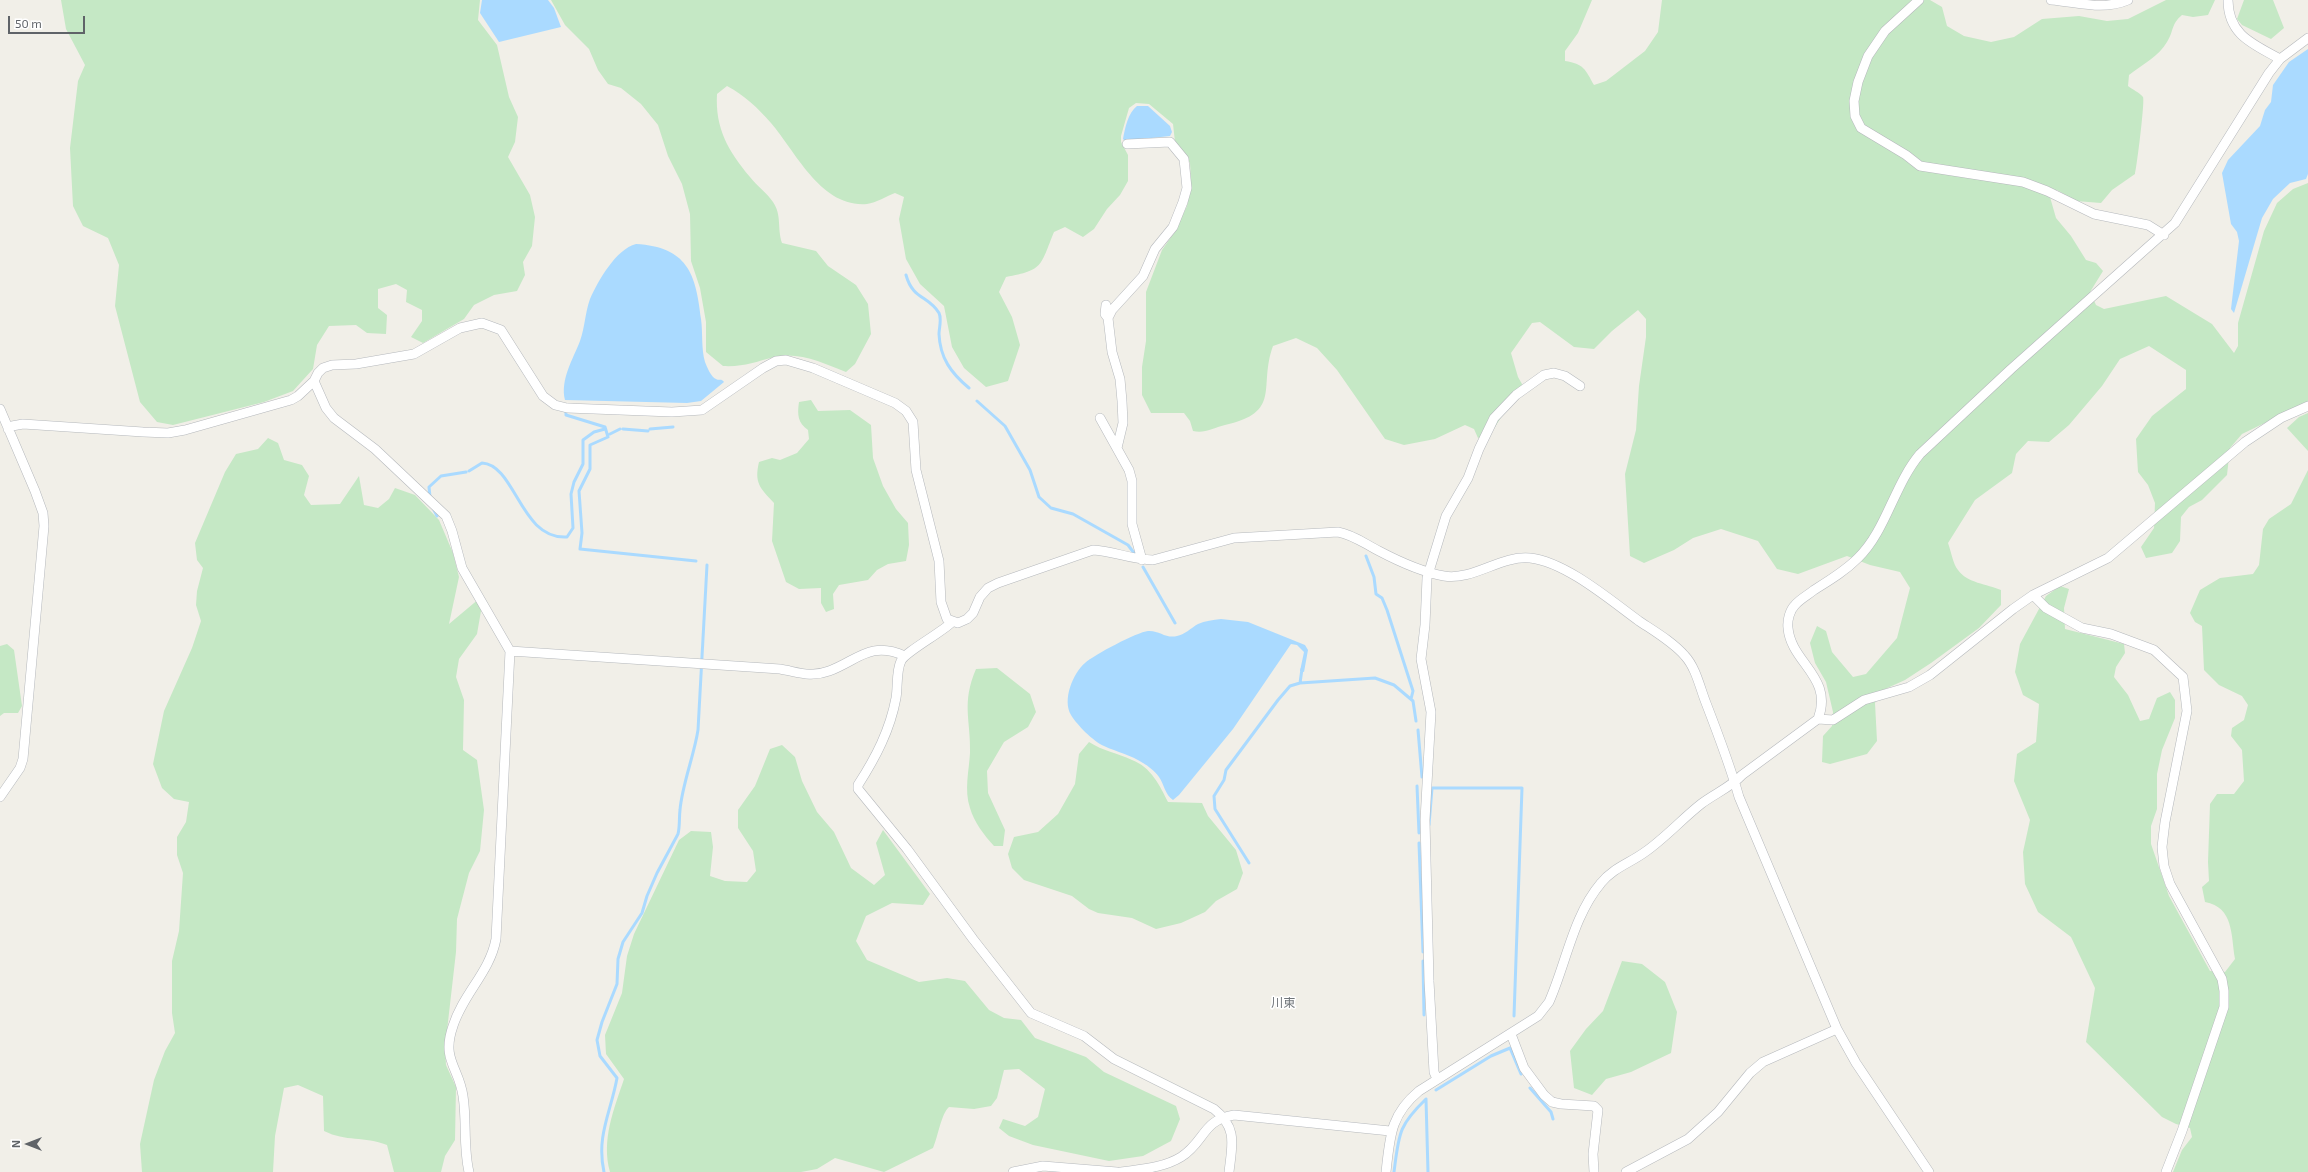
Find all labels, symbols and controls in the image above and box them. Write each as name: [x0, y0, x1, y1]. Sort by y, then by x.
scale bar: [10, 8, 87, 34]
text: 50 m: [15, 16, 42, 30]
district label: 川東: [1271, 996, 1295, 1010]
north arrow: [8, 1124, 48, 1164]
text: N: [9, 1140, 22, 1148]

